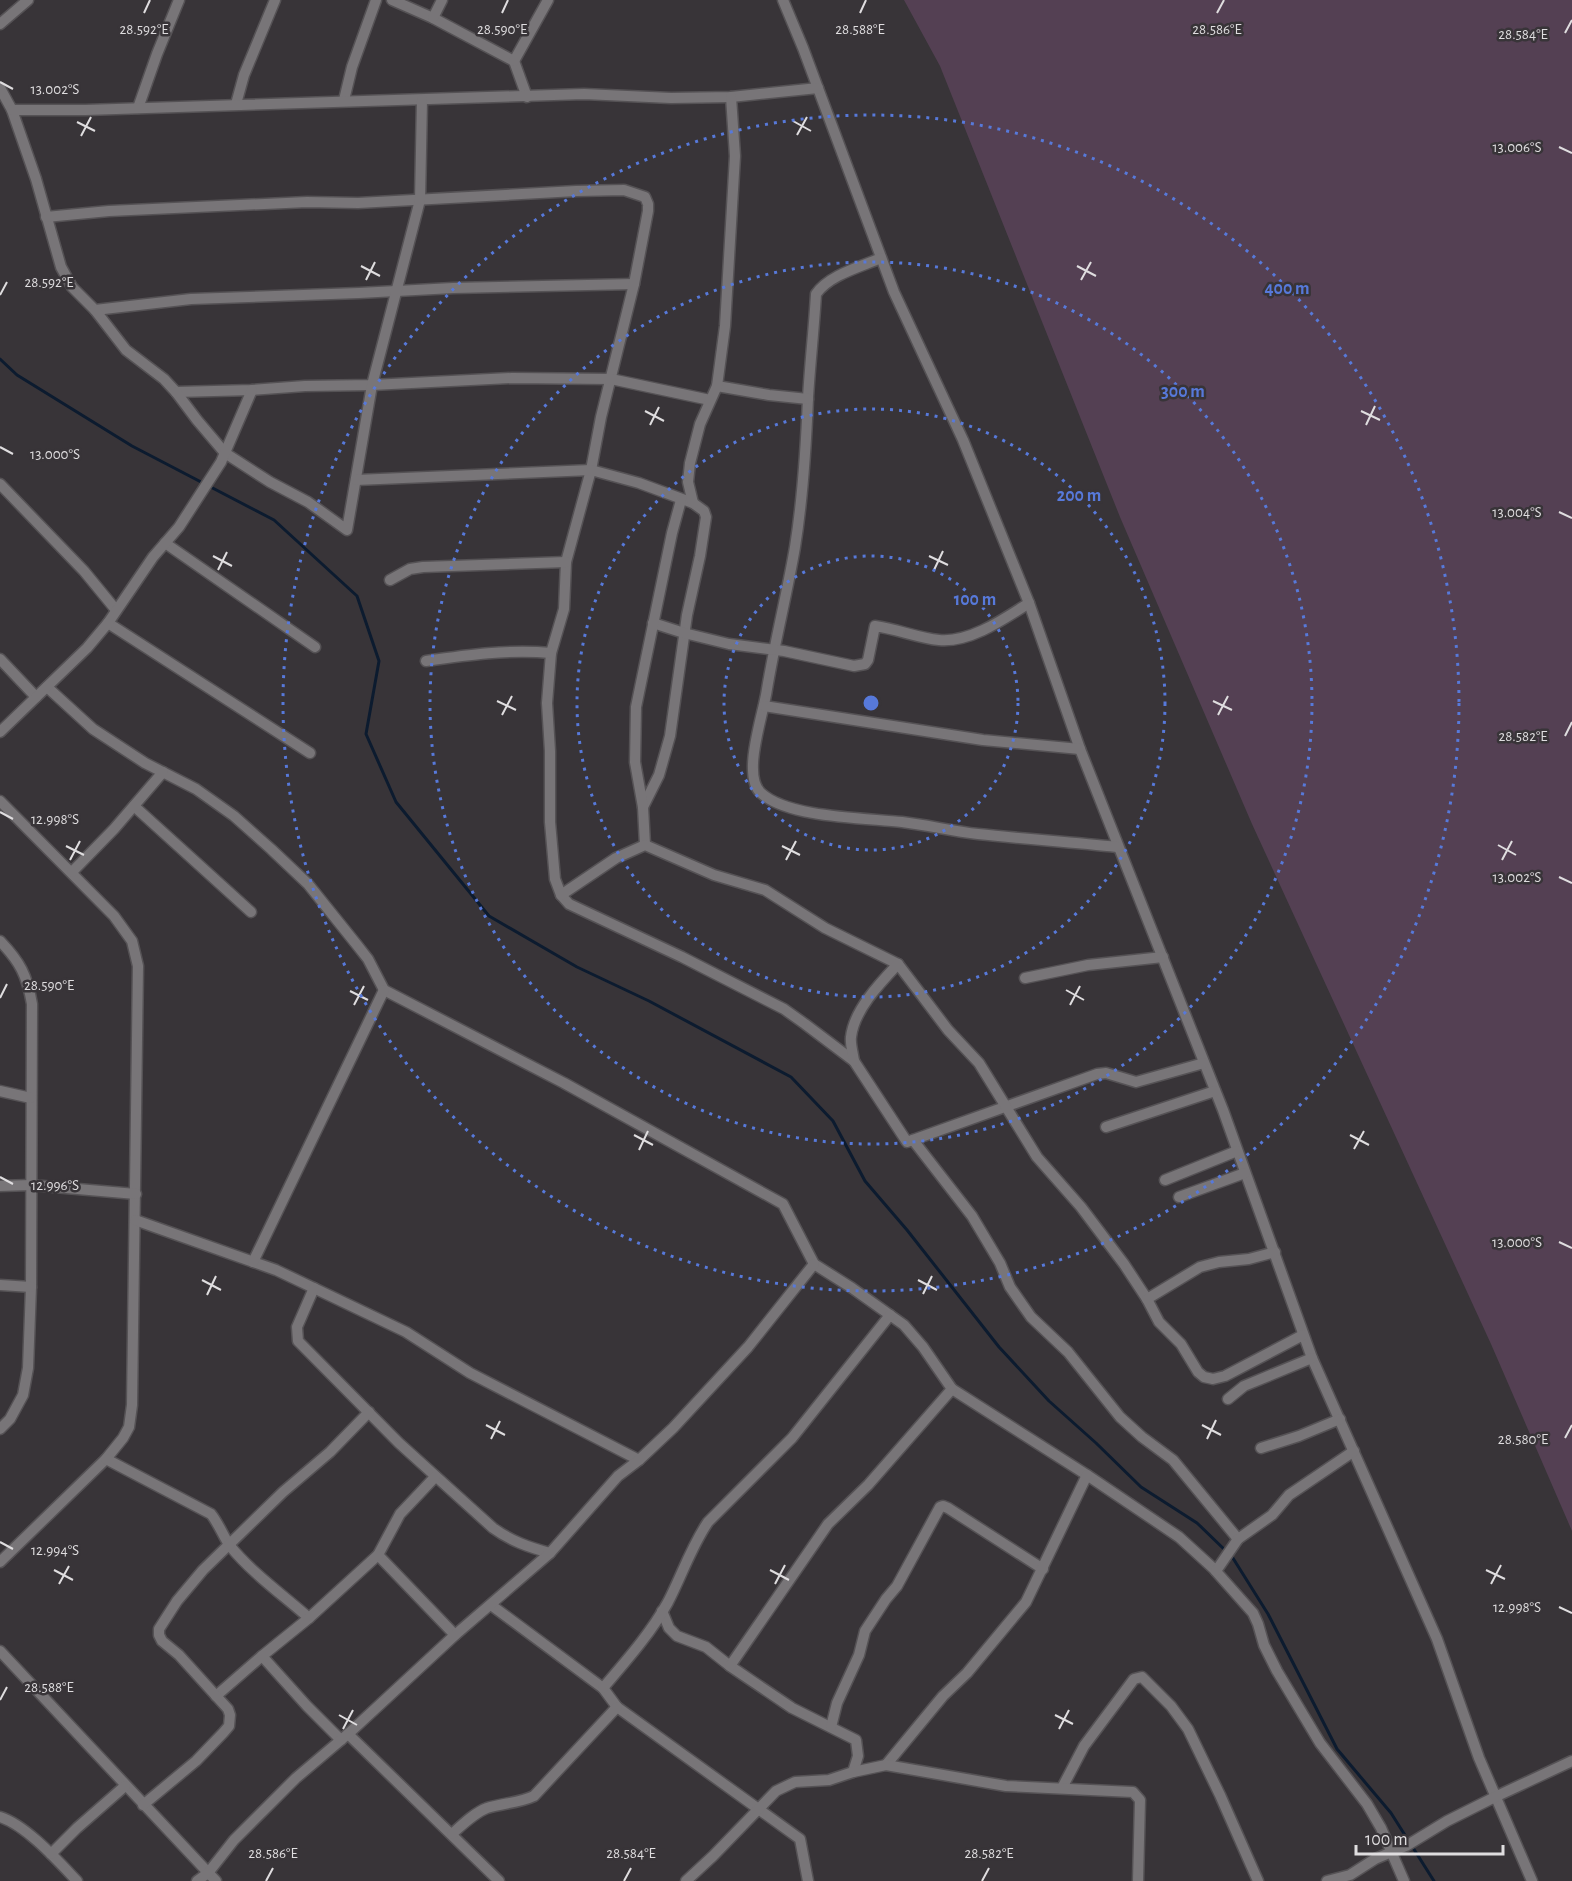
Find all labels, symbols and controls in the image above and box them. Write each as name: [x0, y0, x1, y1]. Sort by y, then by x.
text: 28.592°E: [119, 22, 169, 37]
text: 28.590°E: [477, 22, 527, 37]
text: 28.588°E: [835, 22, 885, 37]
text: 28.586°E: [1192, 22, 1242, 37]
text: 28.584°E: [1498, 27, 1548, 42]
text: 13.002°S: [31, 82, 79, 97]
text: 13.006°S: [1492, 140, 1542, 155]
text: 28.592°E: [24, 275, 74, 290]
text: 400 m: [1264, 280, 1310, 298]
text: 300 m: [1161, 383, 1205, 401]
text: 13.000°S: [30, 447, 80, 462]
text: 200 m: [1057, 487, 1101, 505]
text: 13.004°S: [1492, 505, 1542, 520]
text: 100 m: [954, 591, 996, 609]
centre of rings: [861, 693, 881, 713]
text: 28.582°E: [1498, 729, 1548, 744]
text: 12.998°S: [31, 812, 79, 827]
text: 13.002°S: [1493, 870, 1541, 885]
text: 28.590°E: [24, 978, 74, 993]
text: 12.996°S: [31, 1178, 79, 1193]
text: 13.000°S: [1492, 1235, 1542, 1250]
text: 28.580°E: [1498, 1432, 1548, 1447]
text: 12.994°S: [31, 1543, 79, 1558]
text: 12.998°S: [1493, 1600, 1541, 1615]
text: 28.588°E: [24, 1680, 74, 1695]
scale bar: [1356, 1818, 1503, 1856]
text: 100 m: [1365, 1831, 1408, 1849]
text: 28.586°E: [248, 1846, 298, 1861]
text: 28.584°E: [606, 1846, 656, 1861]
text: 28.582°E: [964, 1846, 1014, 1861]

